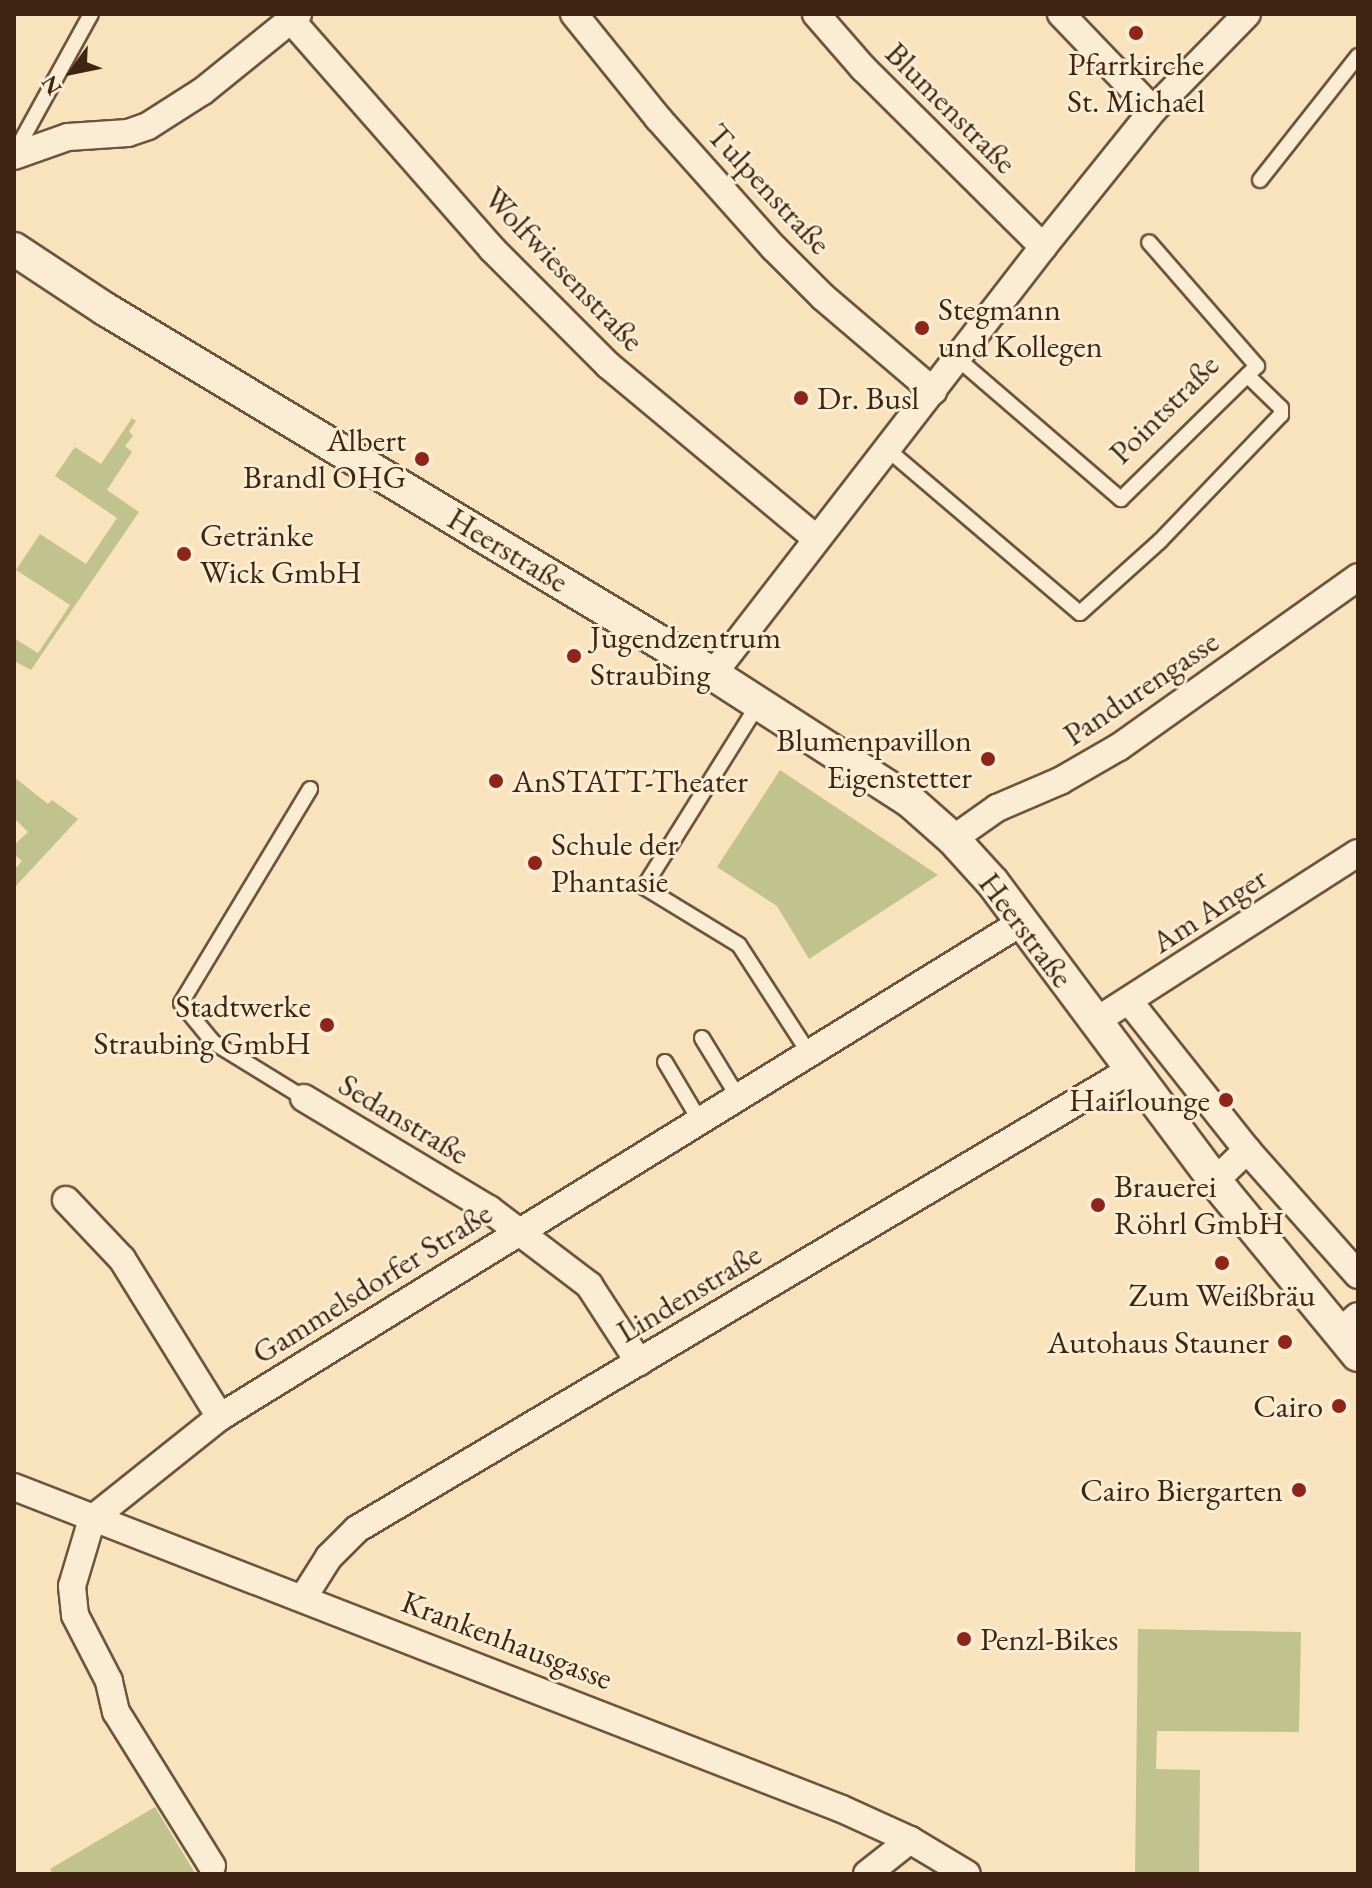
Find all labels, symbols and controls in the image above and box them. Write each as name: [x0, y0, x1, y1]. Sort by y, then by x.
marker: Pfarrkirche St. Michael: [1127, 24, 1145, 42]
north arrow: [32, 32, 112, 112]
street label: Blumenstraße: [877, 34, 1025, 182]
place label: Pfarrkirche St. Michael: [1067, 46, 1205, 121]
text: N: [34, 70, 68, 101]
street label: Tulpenstraße: [699, 116, 839, 262]
street label: Wolfwiesenstraße: [476, 179, 652, 359]
place label: Stegmann und Kollegen: [938, 291, 1103, 366]
marker: Stegmann und Kollegen: [913, 319, 931, 337]
street label: Pointstraße: [1101, 346, 1227, 472]
place label: Dr. Busl: [817, 379, 919, 417]
marker: Dr. Busl: [792, 389, 810, 407]
place label: Albert Brandl OHG: [243, 422, 406, 497]
marker: Albert Brandl OHG: [413, 450, 431, 468]
street label: Heerstraße: [441, 499, 575, 601]
place label: Getränke Wick GmbH: [200, 517, 362, 592]
marker: Getränke Wick GmbH: [175, 545, 193, 563]
place label: Jugendzentrum Straubing: [590, 619, 781, 694]
street label: Pandurengasse: [1056, 622, 1226, 754]
marker: Jugendzentrum Straubing: [565, 647, 583, 665]
place label: Blumenpavillon Eigenstetter: [776, 722, 972, 797]
marker: Blumenpavillon Eigenstetter: [979, 750, 997, 768]
place label: AnSTATT-Theater: [512, 762, 748, 800]
marker: AnSTATT-Theater: [487, 772, 505, 790]
place label: Schule der Phantasie: [551, 826, 678, 901]
marker: Schule der Phantasie: [526, 854, 544, 872]
street label: Am Anger: [1144, 859, 1274, 961]
street label: Heerstraße: [970, 865, 1082, 995]
place label: Stadtwerke Straubing GmbH: [94, 988, 311, 1063]
marker: Stadtwerke Straubing GmbH: [318, 1016, 336, 1034]
street label: Sedanstraße: [332, 1065, 476, 1173]
place label: Hairlounge: [1069, 1081, 1210, 1119]
marker: Hairlounge: [1217, 1091, 1235, 1109]
place label: Brauerei Röhrl GmbH: [1114, 1168, 1284, 1243]
street label: Gammelsdorfer Straße: [245, 1194, 499, 1372]
marker: Brauerei Röhrl GmbH: [1089, 1196, 1107, 1214]
street label: Lindenstraße: [610, 1235, 768, 1351]
marker: Zum Weißbräu: [1213, 1254, 1231, 1272]
place label: Zum Weißbräu: [1129, 1276, 1315, 1314]
place label: Autohaus Stauner: [1047, 1323, 1269, 1361]
marker: Autohaus Stauner: [1276, 1333, 1294, 1351]
place label: Cairo: [1253, 1387, 1323, 1425]
marker: Cairo: [1330, 1397, 1348, 1415]
place label: Cairo Biergarten: [1080, 1471, 1283, 1509]
marker: Cairo Biergarten: [1290, 1481, 1308, 1499]
street label: Krankenhausgasse: [396, 1582, 618, 1698]
place label: Penzl-Bikes: [980, 1620, 1118, 1658]
marker: Penzl-Bikes: [955, 1630, 973, 1648]

